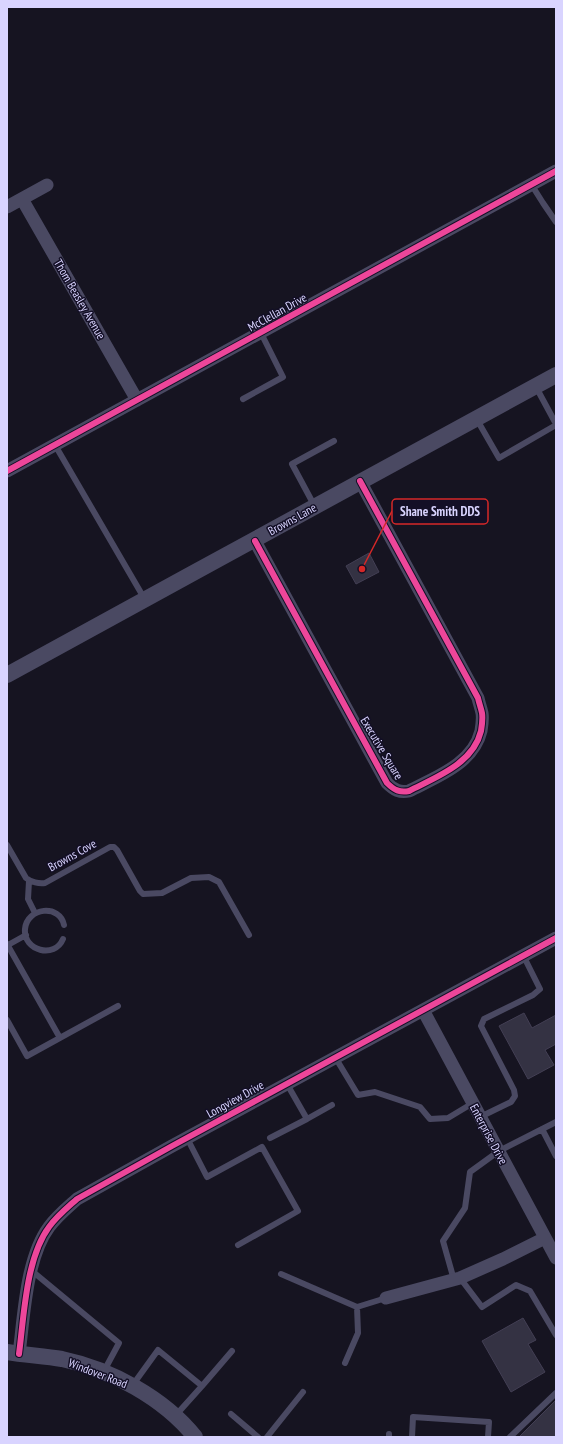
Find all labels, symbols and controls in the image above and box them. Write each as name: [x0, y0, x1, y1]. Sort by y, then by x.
street label: Thom Beasley Avenue: [51, 256, 109, 342]
street label: McClellan Drive: [245, 290, 309, 334]
callout: Shane Smith DDS: [392, 499, 488, 524]
street label: Browns Lane: [265, 500, 319, 538]
text: Shane Smith DDS: [400, 503, 480, 520]
street label: Executive Square: [357, 714, 407, 782]
street label: Browns Cove: [45, 836, 99, 874]
street label: Longview Drive: [204, 1077, 266, 1121]
street label: Enterprise Drive: [467, 1101, 511, 1167]
street label: Windover Road: [66, 1355, 130, 1391]

